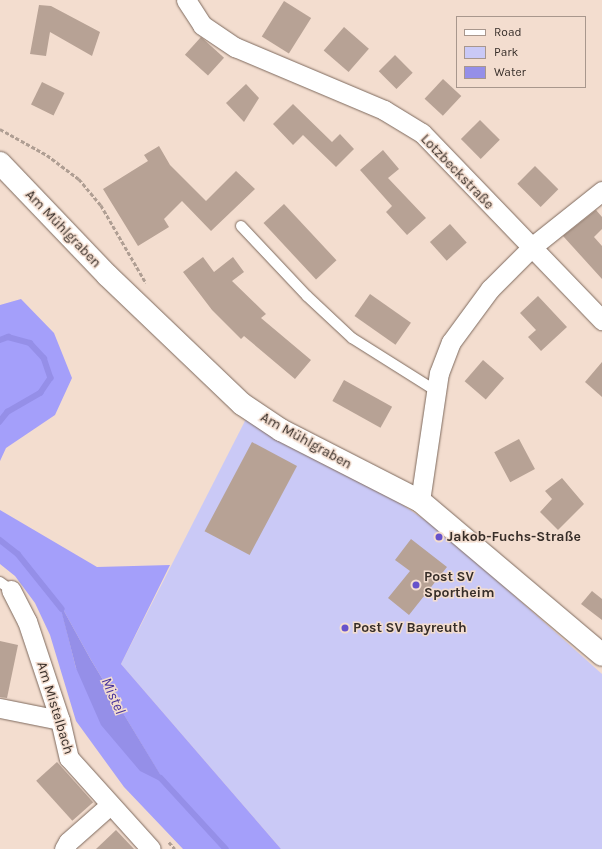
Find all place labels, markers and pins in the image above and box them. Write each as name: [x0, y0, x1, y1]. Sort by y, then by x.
place label: Jakob-Fuchs-Straße: [447, 529, 581, 545]
marker: Jakob-Fuchs-Straße: [434, 532, 444, 542]
place label: Post SV Sportheim: [424, 569, 494, 602]
marker: Post SV Sportheim: [411, 580, 421, 590]
place label: Post SV Bayreuth: [353, 620, 467, 636]
marker: Post SV Bayreuth: [340, 623, 350, 633]

